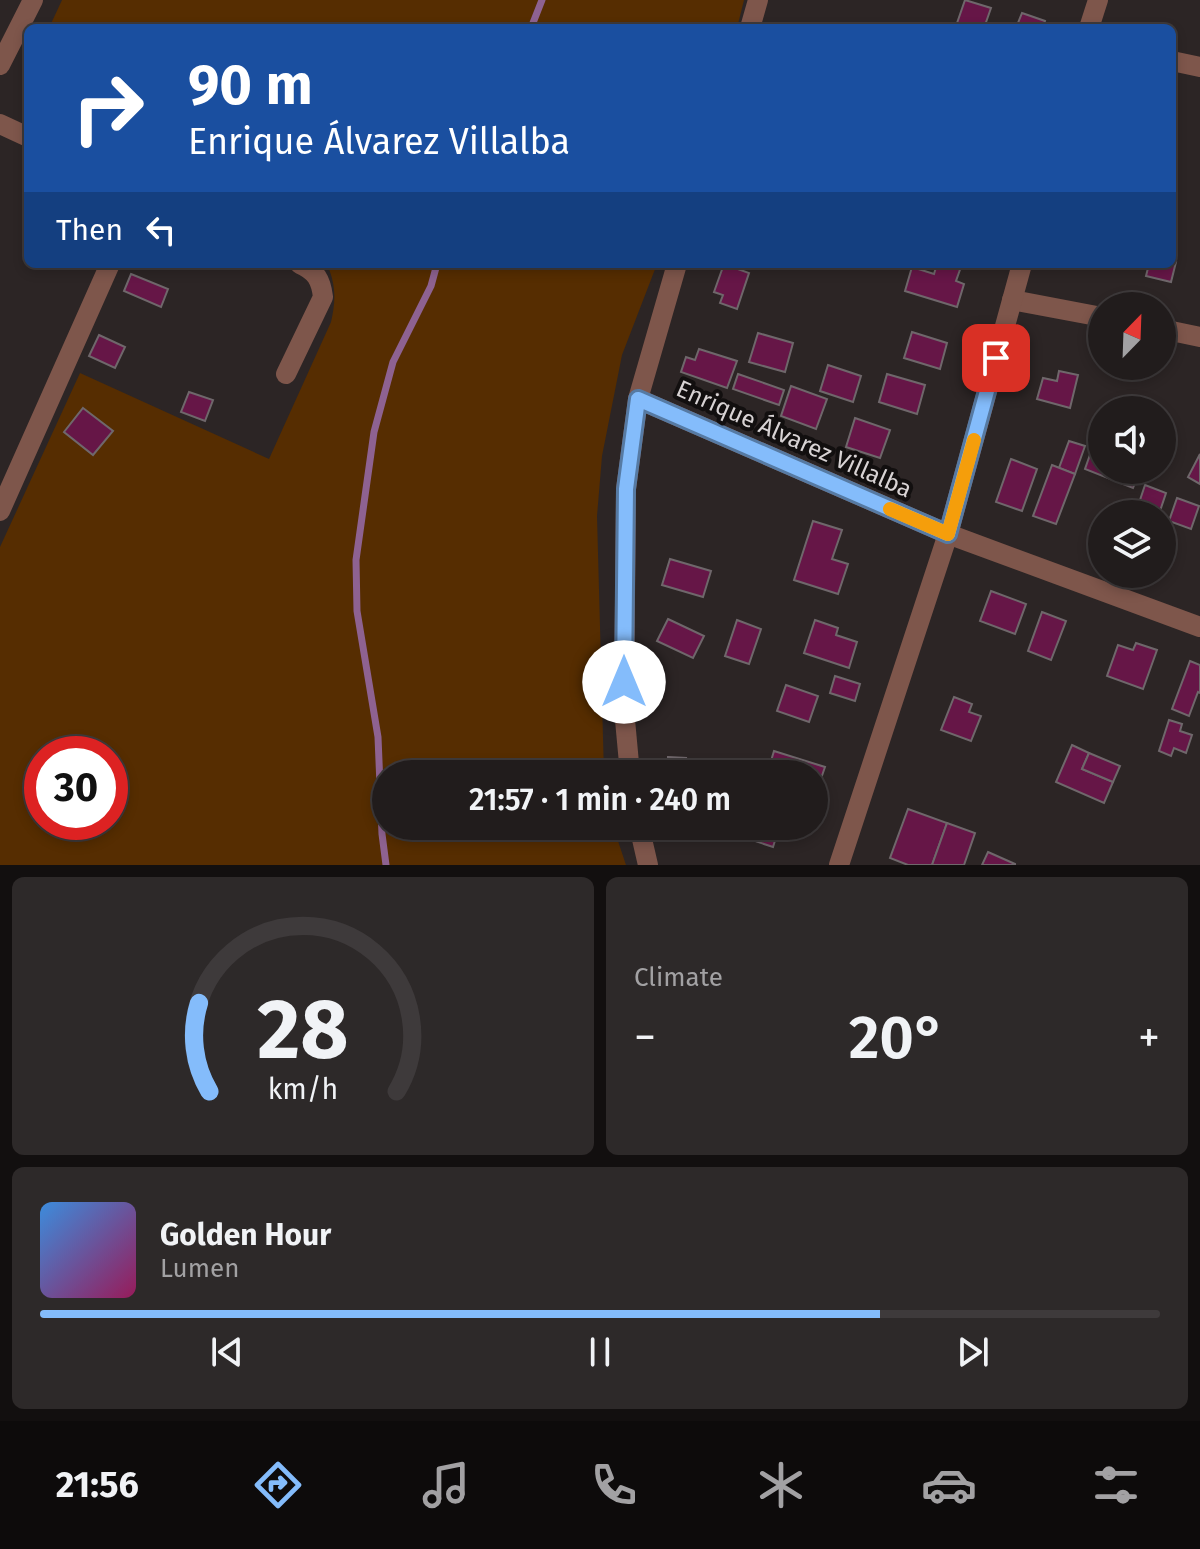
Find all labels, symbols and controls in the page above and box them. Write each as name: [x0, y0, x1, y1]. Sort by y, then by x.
text: 90 m: [188, 52, 313, 119]
icon: right: [56, 56, 160, 160]
text: Enrique Álvarez Villalba: [188, 120, 570, 164]
icon: left: [139, 208, 183, 252]
text: Then: [56, 212, 123, 248]
north arrow: [1088, 292, 1176, 380]
map controls: [1088, 292, 1176, 588]
pin: [962, 324, 1030, 392]
icon: arrive: [974, 336, 1018, 380]
street label: Enrique Álvarez Villalba: [672, 373, 916, 504]
button: sound: [1088, 396, 1176, 484]
button: layers: [1088, 500, 1176, 588]
position arrow: [582, 640, 666, 724]
speed limit sign: 30: [24, 736, 128, 840]
text: 21:57 · 1 min · 240 m: [469, 782, 731, 818]
text: Climate: [634, 962, 723, 993]
text: 28: [257, 980, 349, 1080]
text: 20°: [849, 1002, 945, 1074]
text: −: [634, 1011, 656, 1064]
text: +: [1138, 1011, 1160, 1064]
text: km/h: [268, 1072, 338, 1107]
text: Golden Hour: [160, 1217, 331, 1253]
text: Lumen: [160, 1253, 239, 1284]
icon: previous: [205, 1330, 249, 1374]
icon: pause: [578, 1330, 622, 1374]
icon: next: [951, 1330, 995, 1374]
icon: directions: [250, 1457, 306, 1513]
icon: music: [418, 1457, 474, 1513]
icon: phone: [586, 1457, 642, 1513]
icon: climate: [753, 1457, 809, 1513]
icon: car: [921, 1457, 977, 1513]
icon: filters: [1088, 1457, 1144, 1513]
text: 21:56: [56, 1463, 139, 1507]

